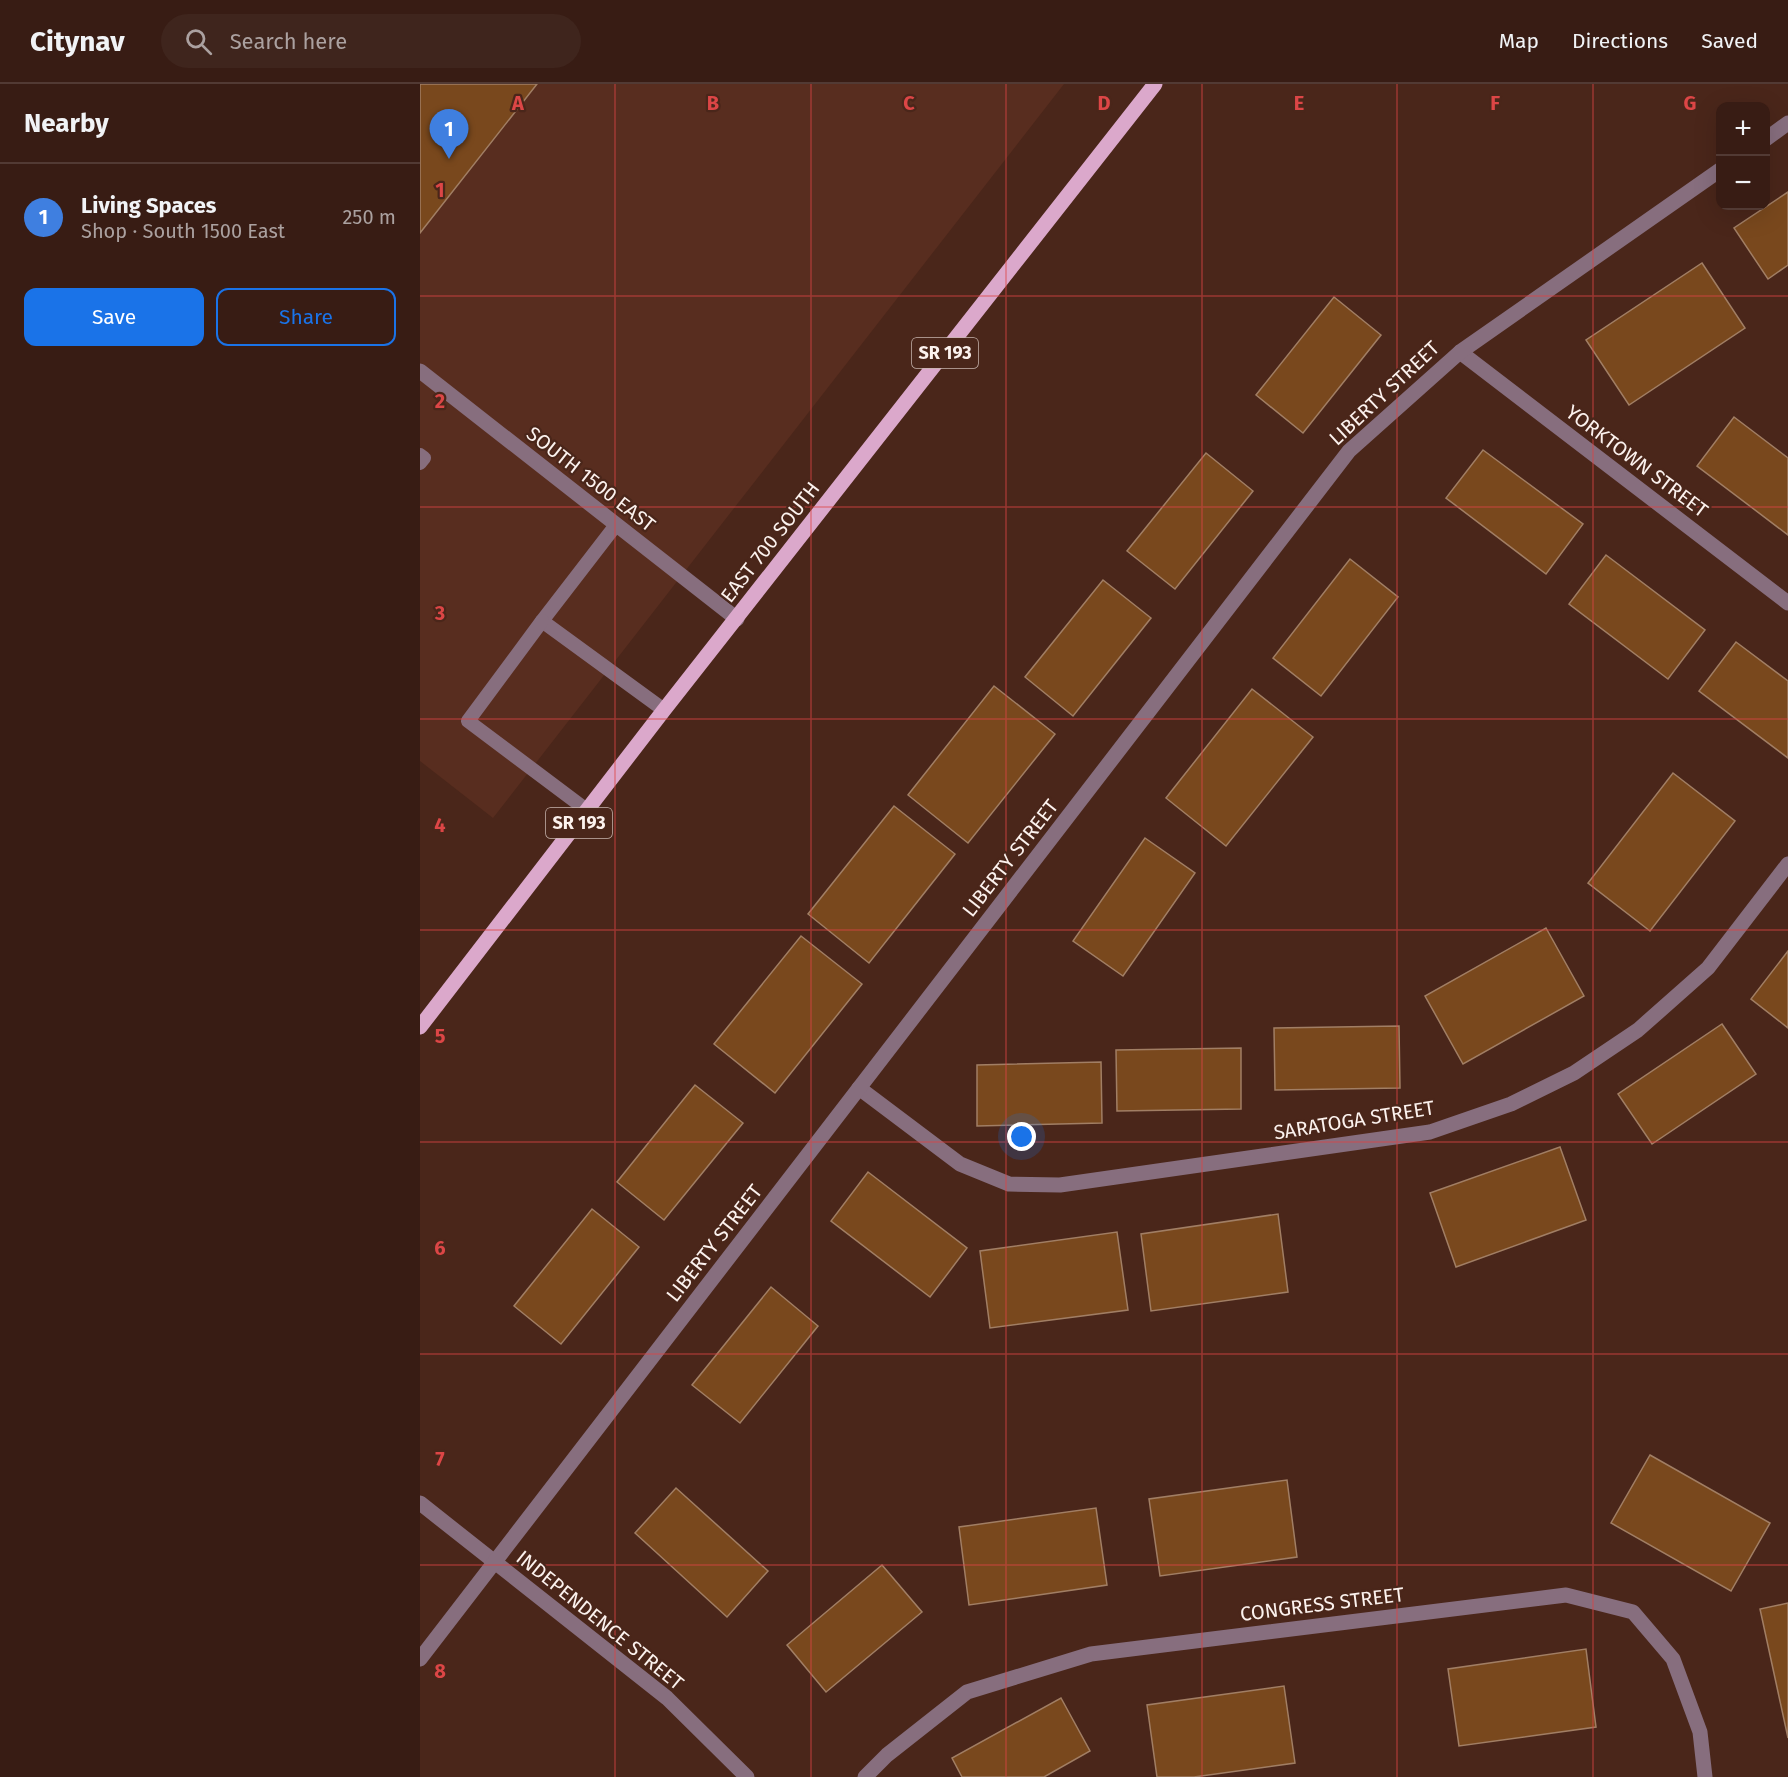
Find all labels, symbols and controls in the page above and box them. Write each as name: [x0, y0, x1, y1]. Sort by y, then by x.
search box: [161, 14, 581, 68]
text: Citynav: [30, 25, 125, 58]
icon: search: [182, 25, 215, 58]
text: Search here: [230, 28, 347, 55]
text: Map: [1499, 28, 1539, 54]
text: Directions: [1572, 28, 1668, 54]
text: Saved: [1701, 28, 1758, 54]
text: A: [511, 91, 525, 115]
text: B: [707, 91, 719, 115]
text: C: [903, 91, 915, 115]
text: D: [1097, 91, 1111, 115]
text: E: [1294, 91, 1304, 115]
text: F: [1490, 91, 1500, 115]
text: G: [1684, 91, 1696, 115]
map controls: [1716, 102, 1770, 210]
button: +: [1716, 102, 1770, 156]
text: Nearby: [24, 108, 109, 139]
pin: 1: [429, 110, 468, 159]
button: −: [1716, 156, 1770, 210]
text: 1: [435, 178, 445, 202]
text: Living Spaces: [81, 192, 216, 219]
text: 1: [39, 205, 48, 229]
text: 250 m: [342, 205, 396, 229]
text: Shop · South 1500 East: [81, 219, 285, 243]
button: Save: [24, 288, 204, 346]
button: Share: [216, 288, 396, 346]
street label: LIBERTY STREET: [1324, 335, 1444, 450]
road number: SR 193: [912, 338, 978, 368]
text: 2: [435, 389, 445, 413]
street label: YORKTOWN STREET: [1561, 400, 1713, 523]
street label: SOUTH 1500 EAST: [522, 421, 661, 537]
street label: EAST 700 SOUTH: [715, 477, 825, 607]
text: 3: [434, 601, 445, 625]
street label: LIBERTY STREET: [957, 794, 1063, 921]
road number: SR 193: [546, 808, 612, 838]
text: 4: [434, 813, 446, 837]
text: 5: [435, 1024, 446, 1048]
street label: SARATOGA STREET: [1272, 1095, 1437, 1145]
your location: [1007, 1122, 1036, 1151]
street label: LIBERTY STREET: [661, 1179, 767, 1306]
text: 6: [434, 1236, 446, 1260]
text: 7: [435, 1447, 445, 1471]
street label: INDEPENDENCE STREET: [512, 1545, 689, 1695]
street label: CONGRESS STREET: [1239, 1582, 1406, 1626]
text: 8: [434, 1659, 446, 1683]

